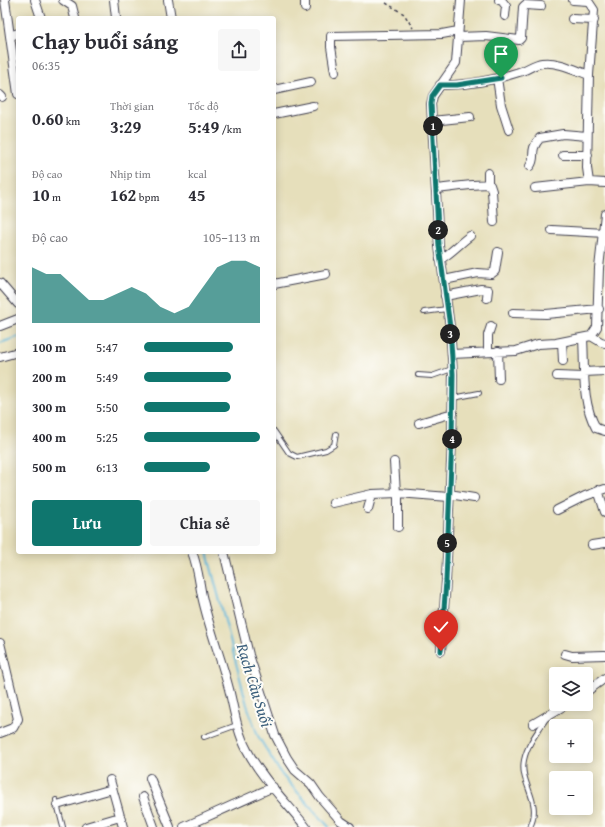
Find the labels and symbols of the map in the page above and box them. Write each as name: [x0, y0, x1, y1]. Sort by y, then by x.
pin: [484, 37, 518, 78]
pin: 1: [423, 116, 443, 136]
pin: 2: [428, 220, 448, 240]
pin: 3: [440, 324, 460, 344]
pin: 4: [442, 429, 462, 449]
pin: 5: [437, 533, 457, 553]
pin: [424, 610, 458, 651]
water label: Rạch Cầu Suối: [231, 639, 279, 730]

